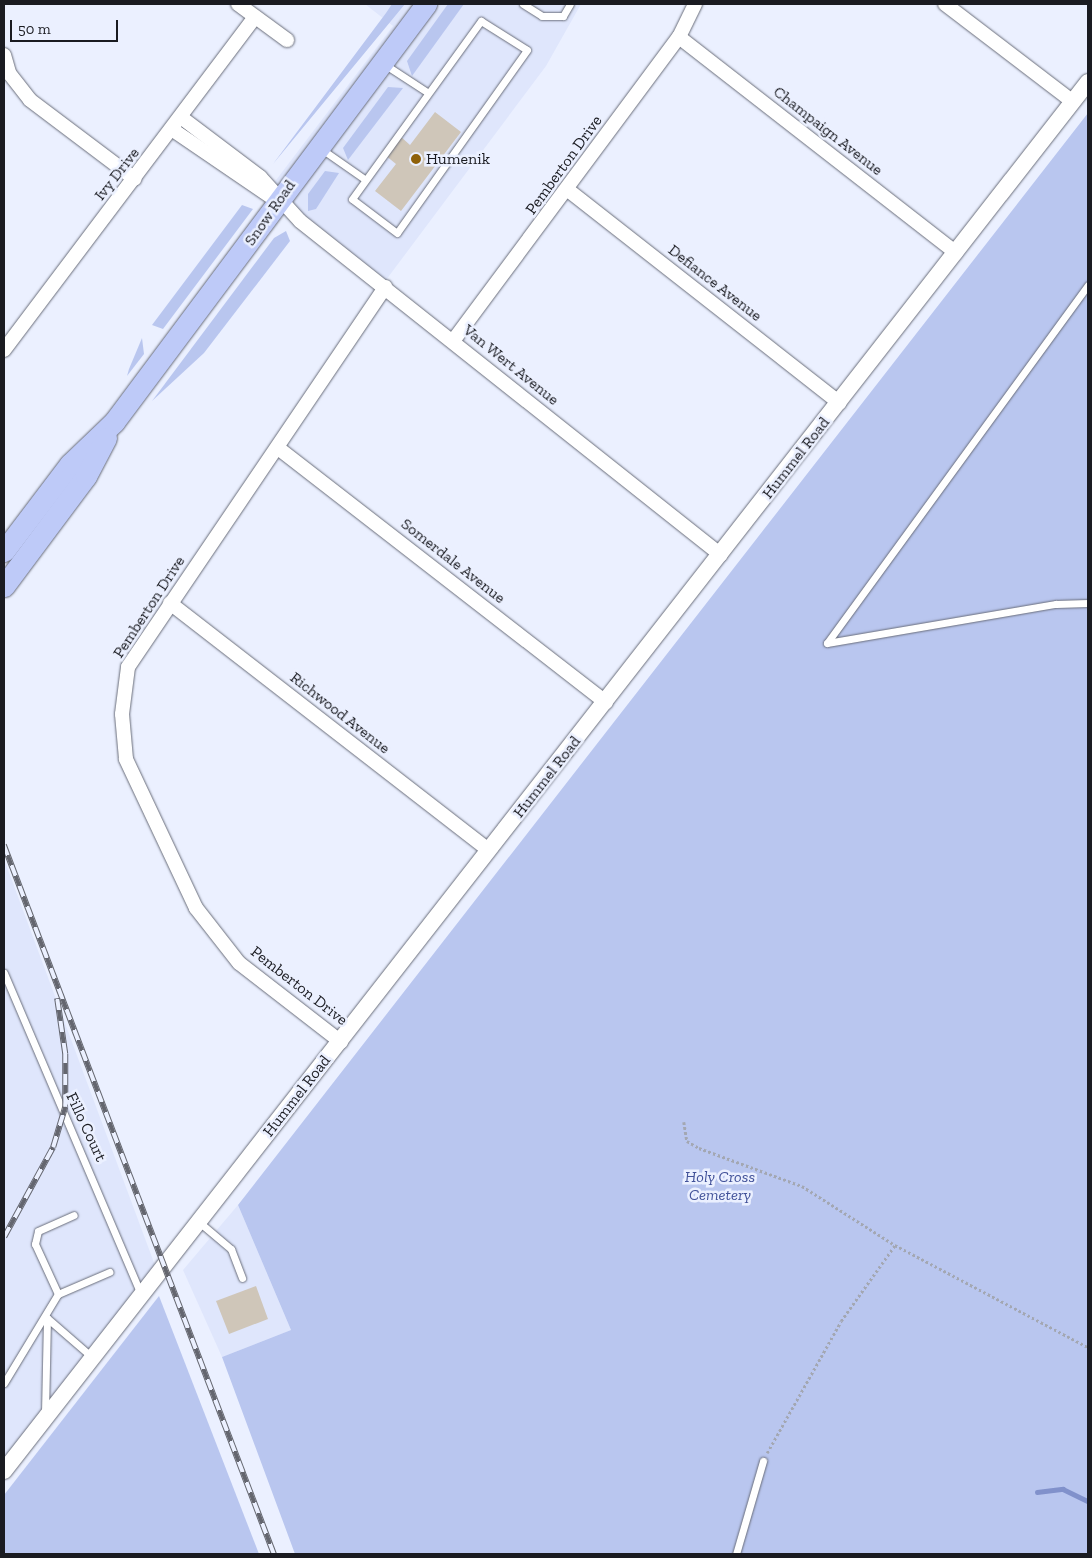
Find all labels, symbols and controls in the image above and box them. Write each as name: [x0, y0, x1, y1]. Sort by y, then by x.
scale bar: [12, 10, 120, 42]
text: 50 m: [18, 20, 51, 38]
street label: Champaign Avenue: [769, 82, 887, 180]
street label: Pemberton Drive: [522, 112, 606, 218]
street label: Ivy Drive: [90, 144, 144, 204]
place label: Humenik: [426, 149, 490, 169]
marker: Humenik: [410, 153, 422, 165]
street label: Snow Road: [240, 176, 300, 250]
street label: Defiance Avenue: [664, 240, 766, 326]
street label: Van Wert Avenue: [459, 320, 563, 410]
street label: Hummel Road: [758, 413, 834, 503]
street label: Somerdale Avenue: [397, 514, 509, 608]
street label: Pemberton Drive: [109, 552, 189, 662]
street label: Richwood Avenue: [286, 668, 394, 758]
street label: Hummel Road: [509, 732, 585, 822]
street label: Pemberton Drive: [247, 942, 351, 1030]
street label: Hummel Road: [259, 1051, 335, 1141]
street label: Fillo Court: [62, 1089, 110, 1165]
park label: Holy Cross Cemetery: [685, 1167, 755, 1205]

